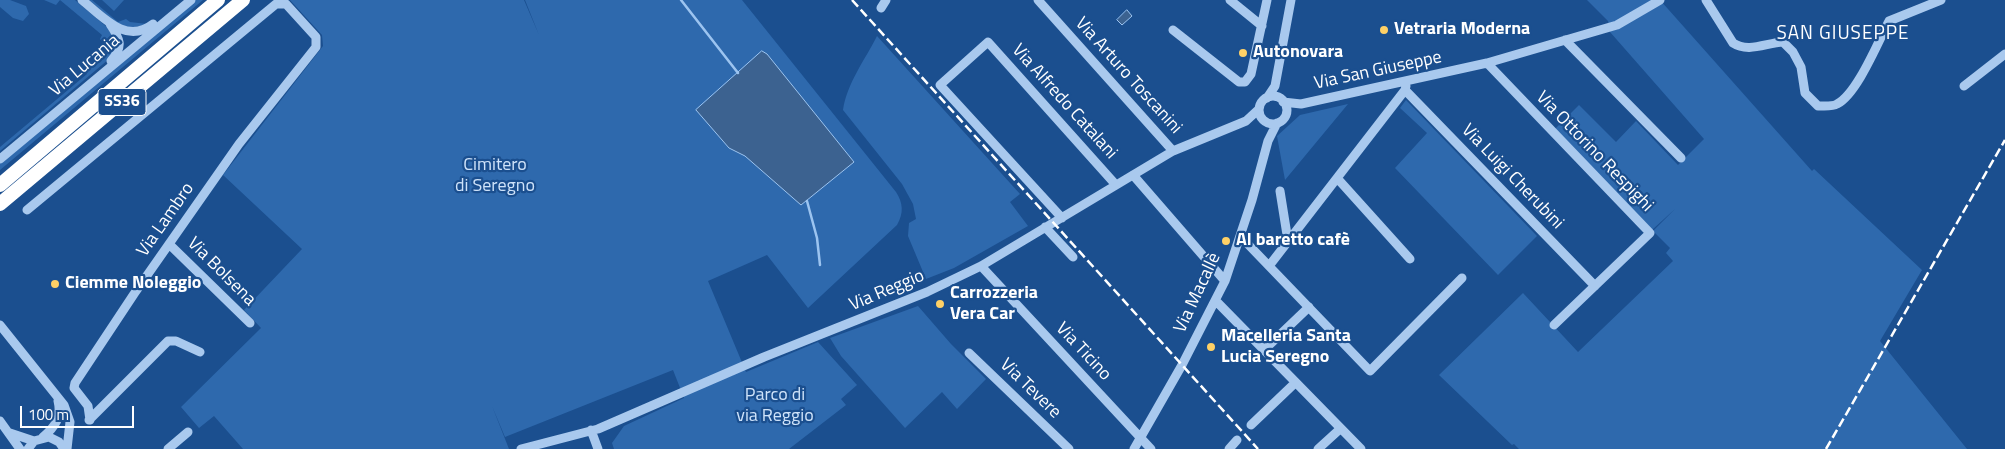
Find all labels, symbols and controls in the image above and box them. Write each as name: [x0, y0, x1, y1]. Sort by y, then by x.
street label: Via Arturo Toscanini: [1070, 13, 1186, 139]
place label: Vetraria Moderna: [1394, 19, 1530, 41]
district label: SAN GIUSEPPE: [1775, 23, 1911, 45]
marker: Vetraria Moderna: [1378, 24, 1390, 36]
street label: Via Lucania: [46, 30, 124, 102]
street label: Via Alfredo Catalani: [1007, 40, 1121, 164]
place label: Autonovara: [1253, 42, 1343, 64]
marker: Autonovara: [1237, 47, 1249, 59]
street label: Via San Giuseppe: [1312, 47, 1444, 95]
street label: Via Ottorino Respighi: [1531, 87, 1657, 217]
road number: SS36: [98, 88, 146, 115]
street label: Via Luigi Cherubini: [1456, 120, 1568, 234]
park label: Cimitero di Seregno: [455, 155, 535, 198]
street label: Via Lambro: [133, 179, 199, 261]
place label: Al baretto cafè: [1236, 230, 1350, 252]
street label: Via Bolsena: [182, 233, 260, 311]
marker: Al baretto cafè: [1220, 235, 1232, 247]
street label: Via Macallè: [1170, 250, 1226, 336]
street label: Via Reggio: [846, 266, 928, 316]
place label: Ciemme Noleggio: [65, 273, 201, 295]
marker: Ciemme Noleggio: [49, 278, 61, 290]
place label: Carrozzeria Vera Car: [950, 283, 1038, 326]
marker: Carrozzeria Vera Car: [934, 298, 946, 310]
street label: Via Ticino: [1051, 318, 1115, 386]
place label: Macelleria Santa Lucia Seregno: [1221, 326, 1351, 368]
marker: Macelleria Santa Lucia Seregno: [1205, 341, 1217, 353]
street label: Via Tevere: [995, 355, 1065, 423]
park label: Parco di via Reggio: [736, 385, 814, 428]
scale bar: [22, 396, 136, 428]
text: 100 m: [28, 403, 69, 426]

